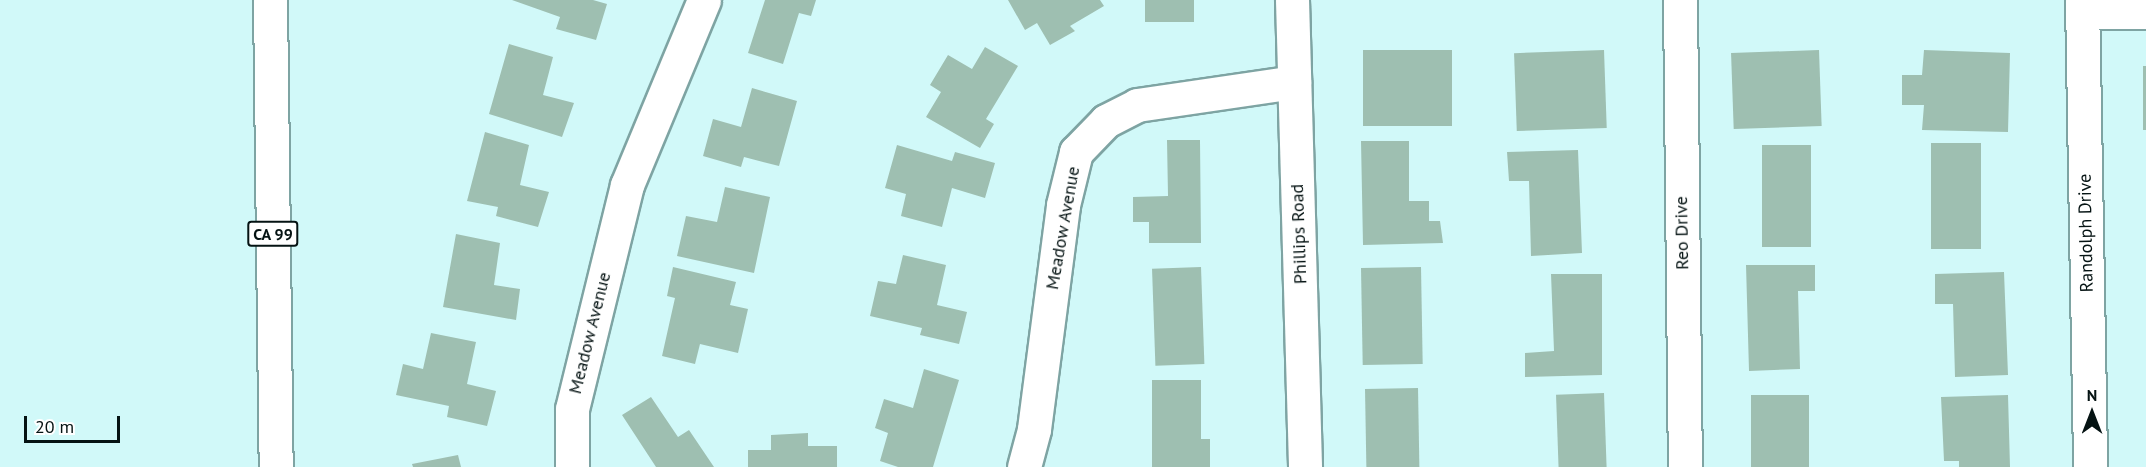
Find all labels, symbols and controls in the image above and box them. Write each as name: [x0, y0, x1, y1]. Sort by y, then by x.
street label: Meadow Avenue: [1041, 164, 1085, 292]
street label: Randolph Drive: [2074, 174, 2098, 292]
street label: Phillips Road: [1286, 184, 1312, 284]
street label: Reo Drive: [1671, 196, 1693, 270]
road number: CA 99: [246, 221, 300, 247]
street label: Meadow Avenue: [564, 269, 616, 397]
north arrow: [2062, 383, 2122, 443]
text: N: [2087, 385, 2097, 405]
scale bar: [27, 404, 123, 442]
text: 20 m: [35, 415, 74, 438]

